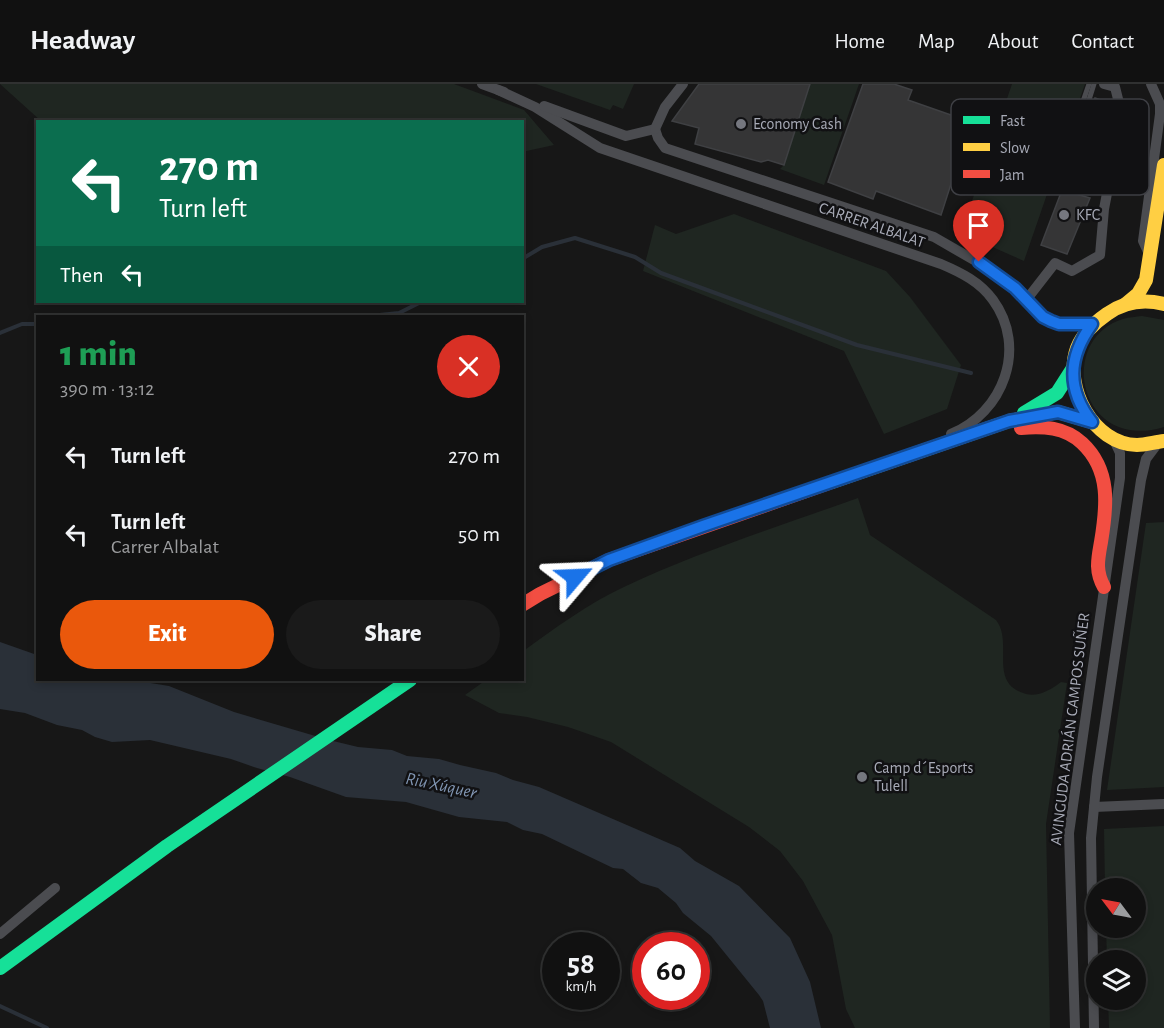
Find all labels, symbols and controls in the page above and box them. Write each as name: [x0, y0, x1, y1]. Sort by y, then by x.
text: Headway: [30, 27, 135, 55]
text: Home: [834, 31, 885, 52]
text: Map: [918, 31, 955, 52]
text: About: [988, 31, 1038, 52]
text: Contact: [1071, 31, 1134, 52]
legend: [951, 99, 1149, 195]
text: Fast: [1000, 113, 1025, 129]
place label: Economy Cash: [753, 116, 842, 133]
marker: Economy Cash: [734, 117, 748, 131]
text: Slow: [1000, 140, 1030, 156]
icon: left: [60, 144, 138, 222]
text: 270 m: [159, 146, 259, 188]
text: Jam: [1000, 167, 1025, 183]
text: Turn left: [159, 195, 247, 222]
street label: CARRER ALBALAT: [817, 199, 927, 251]
pin: [953, 200, 1004, 262]
place label: KFC: [1076, 207, 1100, 223]
marker: KFC: [1057, 208, 1071, 222]
icon: arrive: [962, 209, 995, 242]
icon: left: [116, 258, 149, 291]
text: Then: [60, 264, 104, 286]
button: close: [437, 335, 500, 398]
text: 1 min: [60, 336, 137, 372]
text: 390 m · 13:12: [60, 379, 154, 399]
icon: left: [60, 440, 93, 473]
text: Turn left: [111, 445, 185, 467]
text: 270 m: [448, 445, 500, 467]
text: Turn left: [111, 511, 185, 533]
icon: left: [60, 518, 93, 551]
text: 50 m: [458, 523, 500, 545]
text: Carrer Albalat: [111, 537, 219, 557]
position arrow: [543, 545, 607, 609]
button: Exit: [60, 600, 274, 669]
button: Share: [286, 600, 500, 669]
street label: AVINGUDA ADRIÁN CAMPOS SUÑER: [1046, 612, 1092, 846]
place label: Camp d´Esports Tulell: [874, 760, 973, 794]
water label: Riu Xúquer: [404, 770, 479, 803]
marker: Camp d´Esports Tulell: [855, 770, 869, 784]
north arrow: [1086, 878, 1146, 938]
map controls: [1086, 878, 1146, 1010]
speed limit sign: 60: [632, 932, 710, 1010]
text: 58: [567, 949, 595, 979]
button: layers: [1086, 950, 1146, 1010]
text: km/h: [566, 979, 596, 994]

